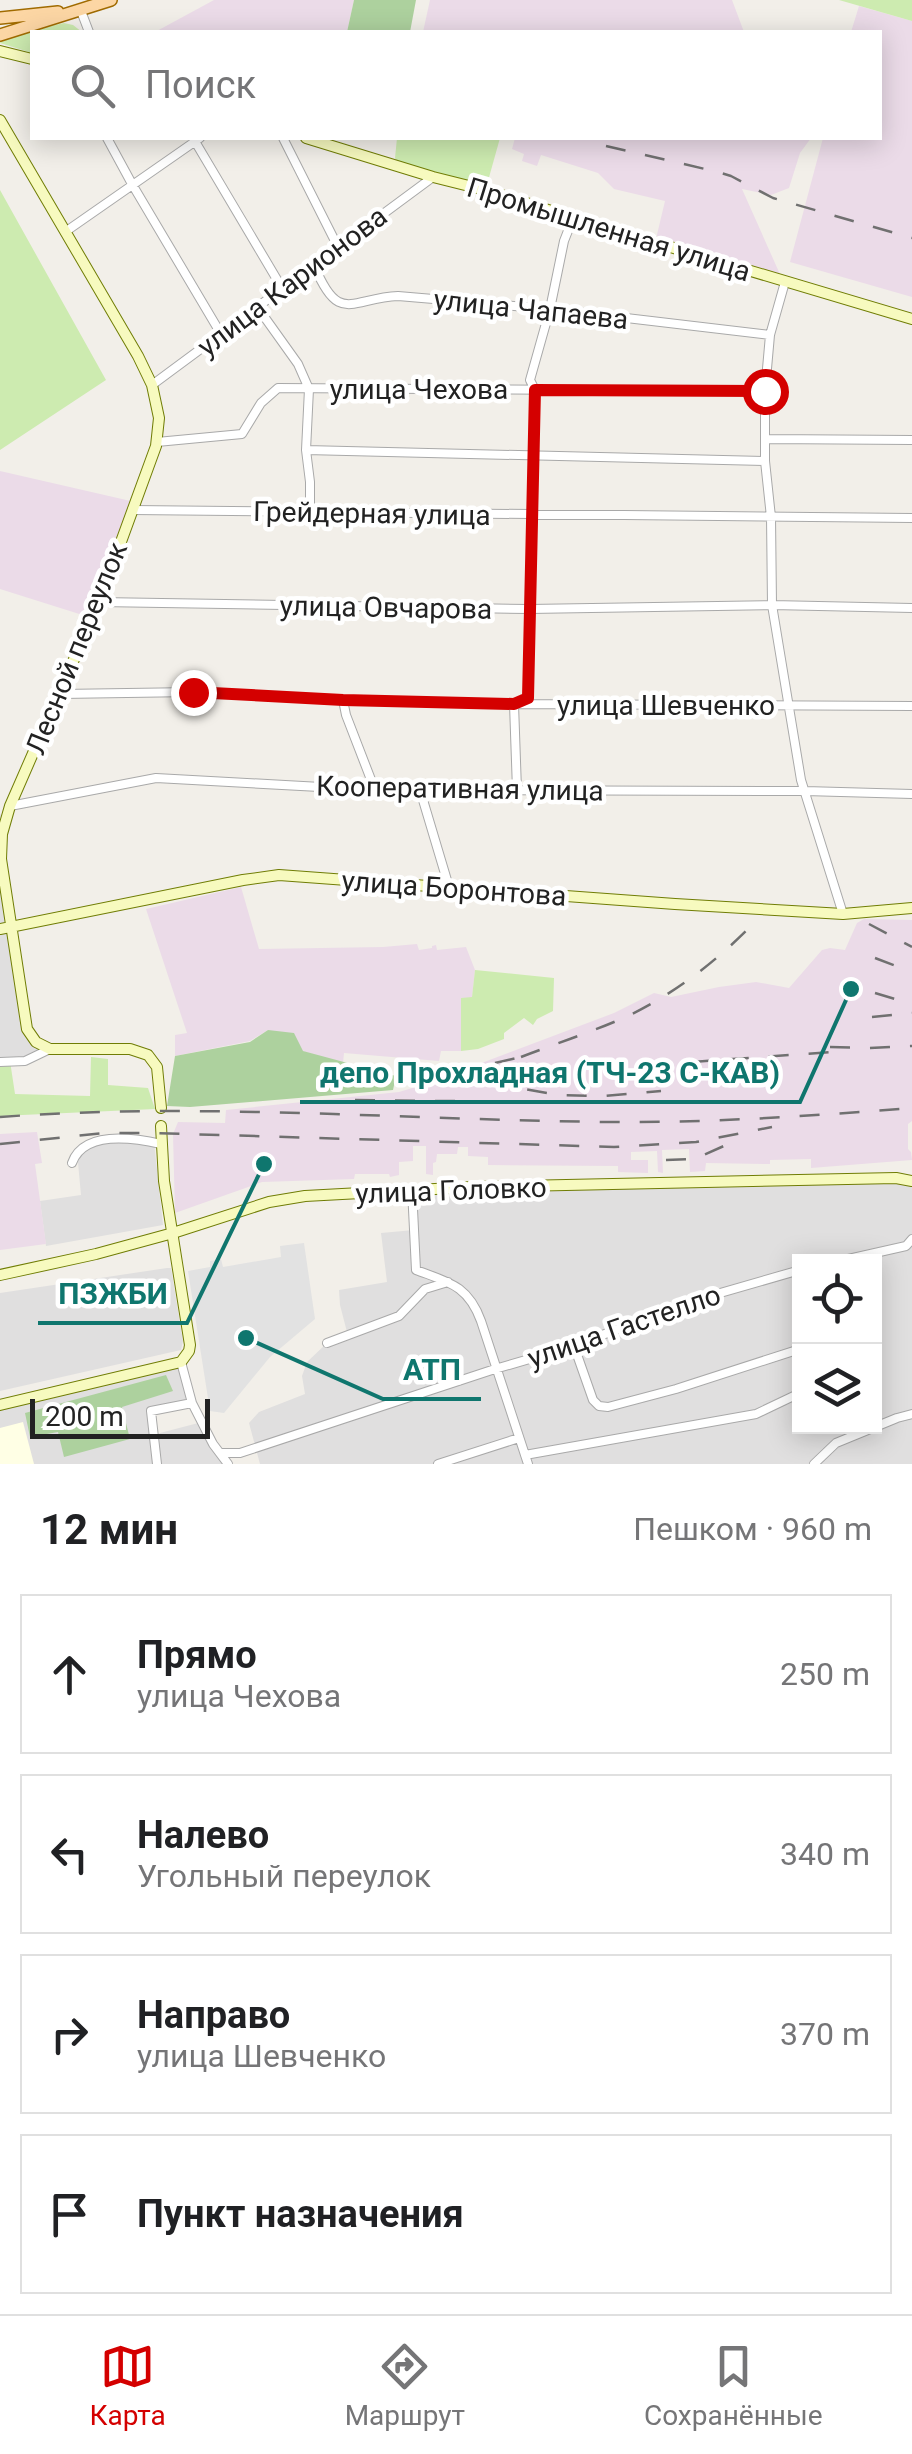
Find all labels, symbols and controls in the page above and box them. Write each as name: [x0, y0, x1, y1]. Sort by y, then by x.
search box: [30, 30, 882, 140]
icon: search: [65, 58, 120, 113]
text: Поиск: [145, 63, 256, 107]
street label: Промышленная улица: [463, 171, 755, 288]
street label: улица Карионова: [191, 200, 393, 363]
street label: улица Чапаева: [432, 283, 630, 336]
route start: [743, 369, 789, 415]
street label: улица Чехова: [330, 373, 508, 406]
street label: Грейдерная улица: [253, 495, 491, 532]
street label: Лесной переулок: [19, 537, 134, 759]
street label: улица Овчарова: [279, 589, 493, 626]
route end: [171, 670, 217, 716]
street label: улица Шевченко: [557, 689, 775, 722]
street label: Кооперативная улица: [316, 769, 604, 808]
street label: улица Боронтова: [340, 864, 568, 913]
callout: депо Прохладная (ТЧ-23 С-КАВ): [300, 1042, 800, 1102]
text: депо Прохладная (ТЧ-23 С-КАВ): [320, 1055, 780, 1090]
street label: улица Головко: [355, 1171, 547, 1210]
map controls: [792, 1254, 882, 1434]
button: locate: [792, 1254, 882, 1344]
callout: ПЗЖБИ: [38, 1263, 187, 1323]
text: ПЗЖБИ: [58, 1276, 168, 1311]
street label: улица Гастелло: [523, 1278, 725, 1375]
callout: АТП: [383, 1339, 481, 1399]
button: layers: [792, 1344, 882, 1434]
text: АТП: [403, 1352, 461, 1387]
scale bar: [30, 1394, 210, 1438]
text: 200 m: [45, 1400, 124, 1433]
text: 12 мин: [40, 1505, 178, 1554]
text: Пешком · 960 m: [633, 1510, 872, 1548]
text: Прямо: [137, 1633, 257, 1677]
icon: ahead: [42, 1647, 97, 1702]
text: 250 m: [780, 1655, 870, 1693]
text: улица Чехова: [137, 1677, 341, 1715]
text: Налево: [137, 1813, 269, 1857]
icon: left: [42, 1827, 97, 1882]
text: 340 m: [780, 1835, 870, 1873]
text: Угольный переулок: [137, 1857, 431, 1895]
text: Направо: [137, 1993, 290, 2037]
icon: right: [42, 2007, 97, 2062]
text: 370 m: [780, 2015, 870, 2053]
text: улица Шевченко: [137, 2037, 386, 2075]
icon: arrive: [42, 2187, 97, 2242]
text: Пункт назначения: [137, 2192, 464, 2236]
tab: Карта: [89, 2339, 166, 2432]
tab: Маршрут: [345, 2339, 465, 2432]
tab: Сохранённые: [644, 2339, 823, 2432]

